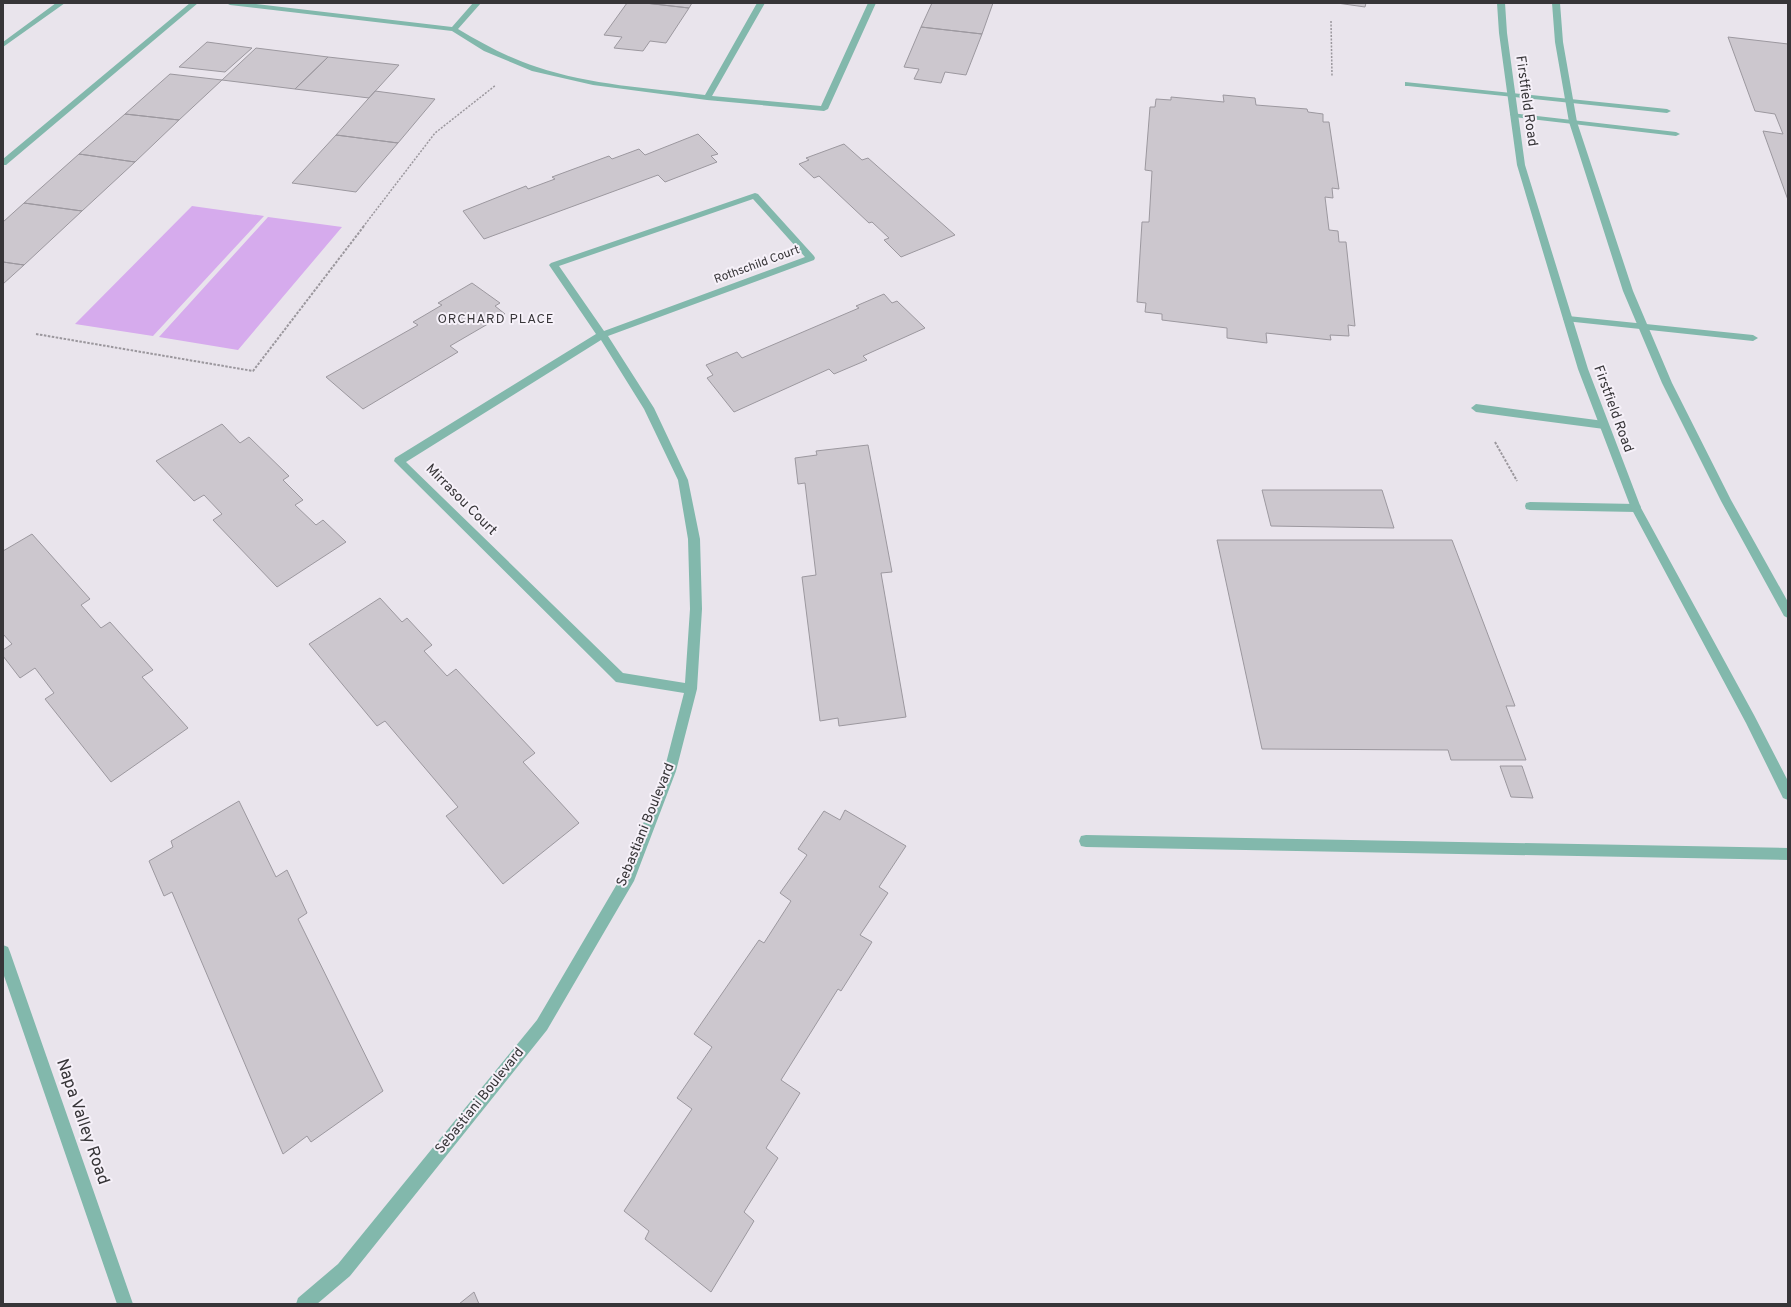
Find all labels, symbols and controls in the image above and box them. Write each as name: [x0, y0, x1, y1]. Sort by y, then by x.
street label: Firstfield Road: [1511, 55, 1541, 147]
street label: Rothschild Court: [712, 242, 802, 288]
district label: ORCHARD PLACE: [437, 312, 555, 328]
street label: Firstfield Road: [1589, 363, 1637, 455]
street label: Mirrasou Court: [422, 461, 500, 539]
street label: Sebastiani Boulevard: [613, 761, 679, 889]
street label: Sebastiani Boulevard: [432, 1044, 528, 1158]
street label: Napa Valley Road: [50, 1056, 114, 1188]

